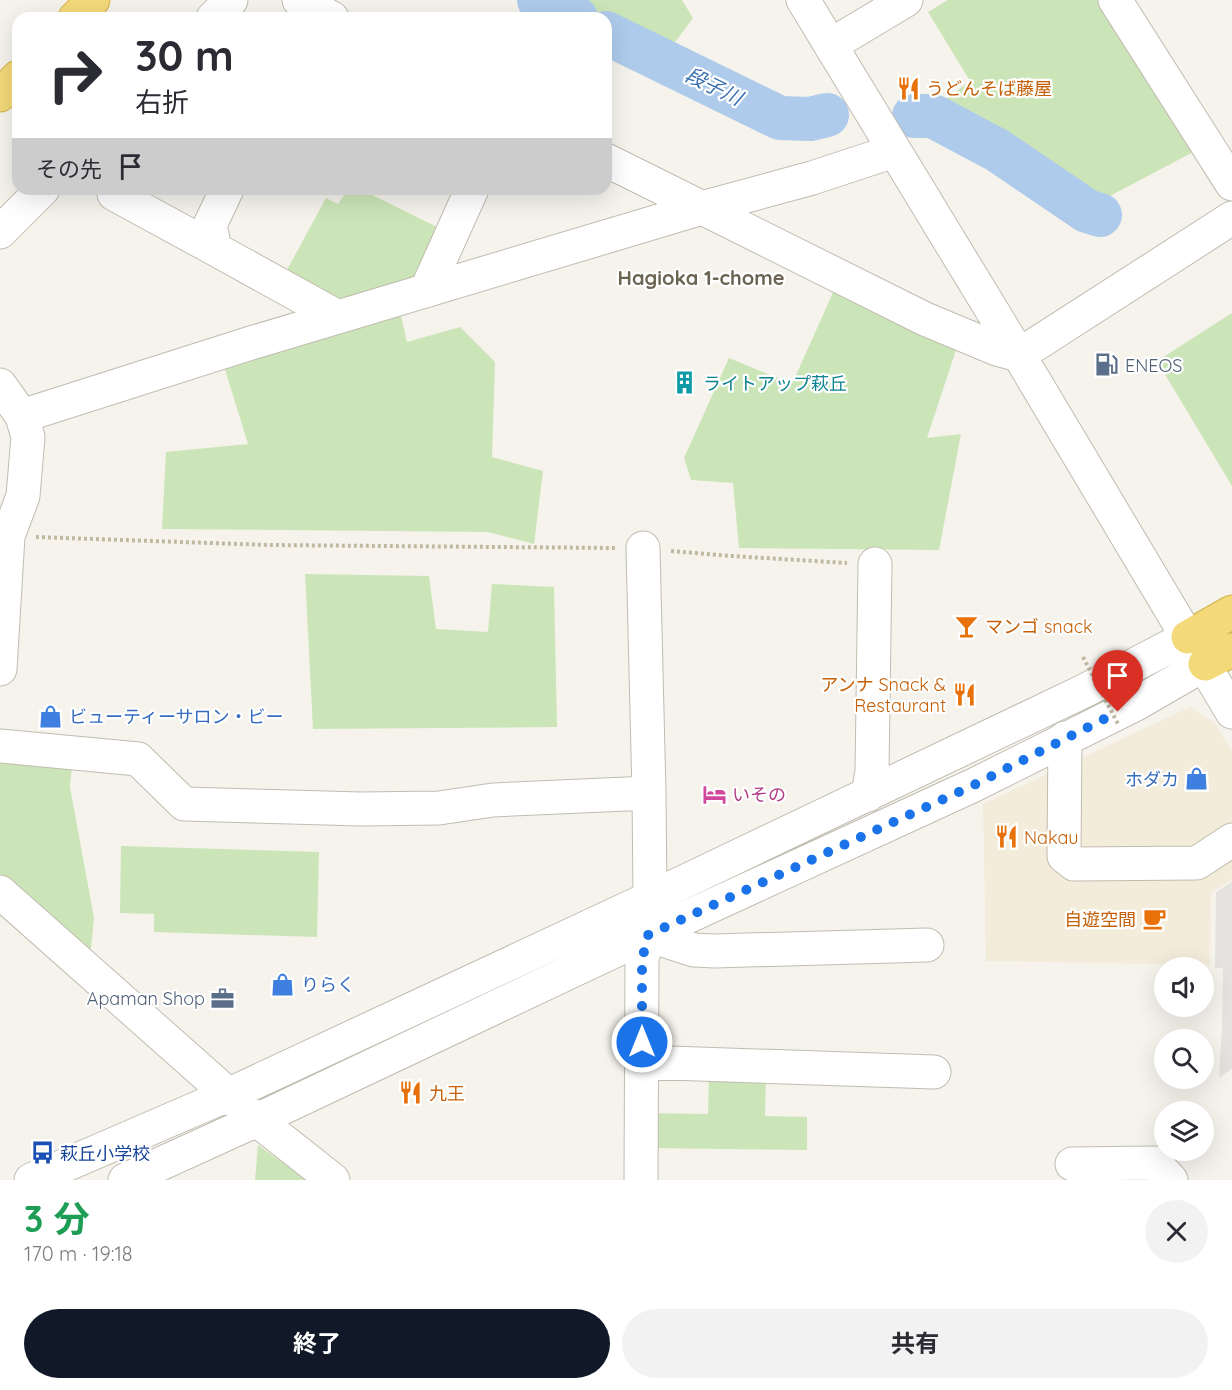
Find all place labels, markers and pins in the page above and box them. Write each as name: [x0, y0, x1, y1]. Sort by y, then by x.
restaurant icon: うどんそば藤屋: [895, 75, 921, 101]
place label: うどんそば藤屋: [926, 77, 1052, 100]
fuel station icon: ENEOS: [1094, 352, 1120, 378]
place label: ENEOS: [1125, 354, 1182, 377]
building icon: ライトアップ萩丘: [672, 370, 698, 396]
place label: ライトアップ萩丘: [703, 372, 847, 395]
bar icon: マンゴ snack: [954, 613, 980, 639]
place label: マンゴ snack: [985, 615, 1093, 638]
pin: [1092, 650, 1143, 712]
place label: アンナ Snack & Restaurant: [820, 673, 946, 717]
restaurant icon: アンナ Snack & Restaurant: [951, 681, 977, 707]
shop icon: ビューティーサロン・ビー: [38, 703, 64, 729]
place label: ビューティーサロン・ビー: [69, 705, 284, 728]
shop icon: ホダカ: [1184, 766, 1210, 792]
place label: ホダカ: [1125, 768, 1179, 791]
hotel icon: いその: [701, 781, 727, 807]
place label: いその: [732, 783, 786, 806]
restaurant icon: Nakau: [993, 824, 1019, 850]
place label: Nakau: [1024, 826, 1079, 849]
cafe icon: 自遊空間: [1141, 906, 1167, 932]
place label: 自遊空間: [1064, 908, 1136, 931]
shop icon: りらく: [270, 971, 296, 997]
place label: りらく: [301, 973, 355, 996]
office icon: Apaman Shop: [210, 985, 236, 1011]
place label: Apaman Shop: [87, 987, 205, 1010]
restaurant icon: 九王: [398, 1080, 424, 1106]
place label: 九王: [429, 1082, 465, 1105]
bus stop icon: 萩丘小学校: [29, 1140, 55, 1166]
place label: 萩丘小学校: [60, 1142, 150, 1165]

